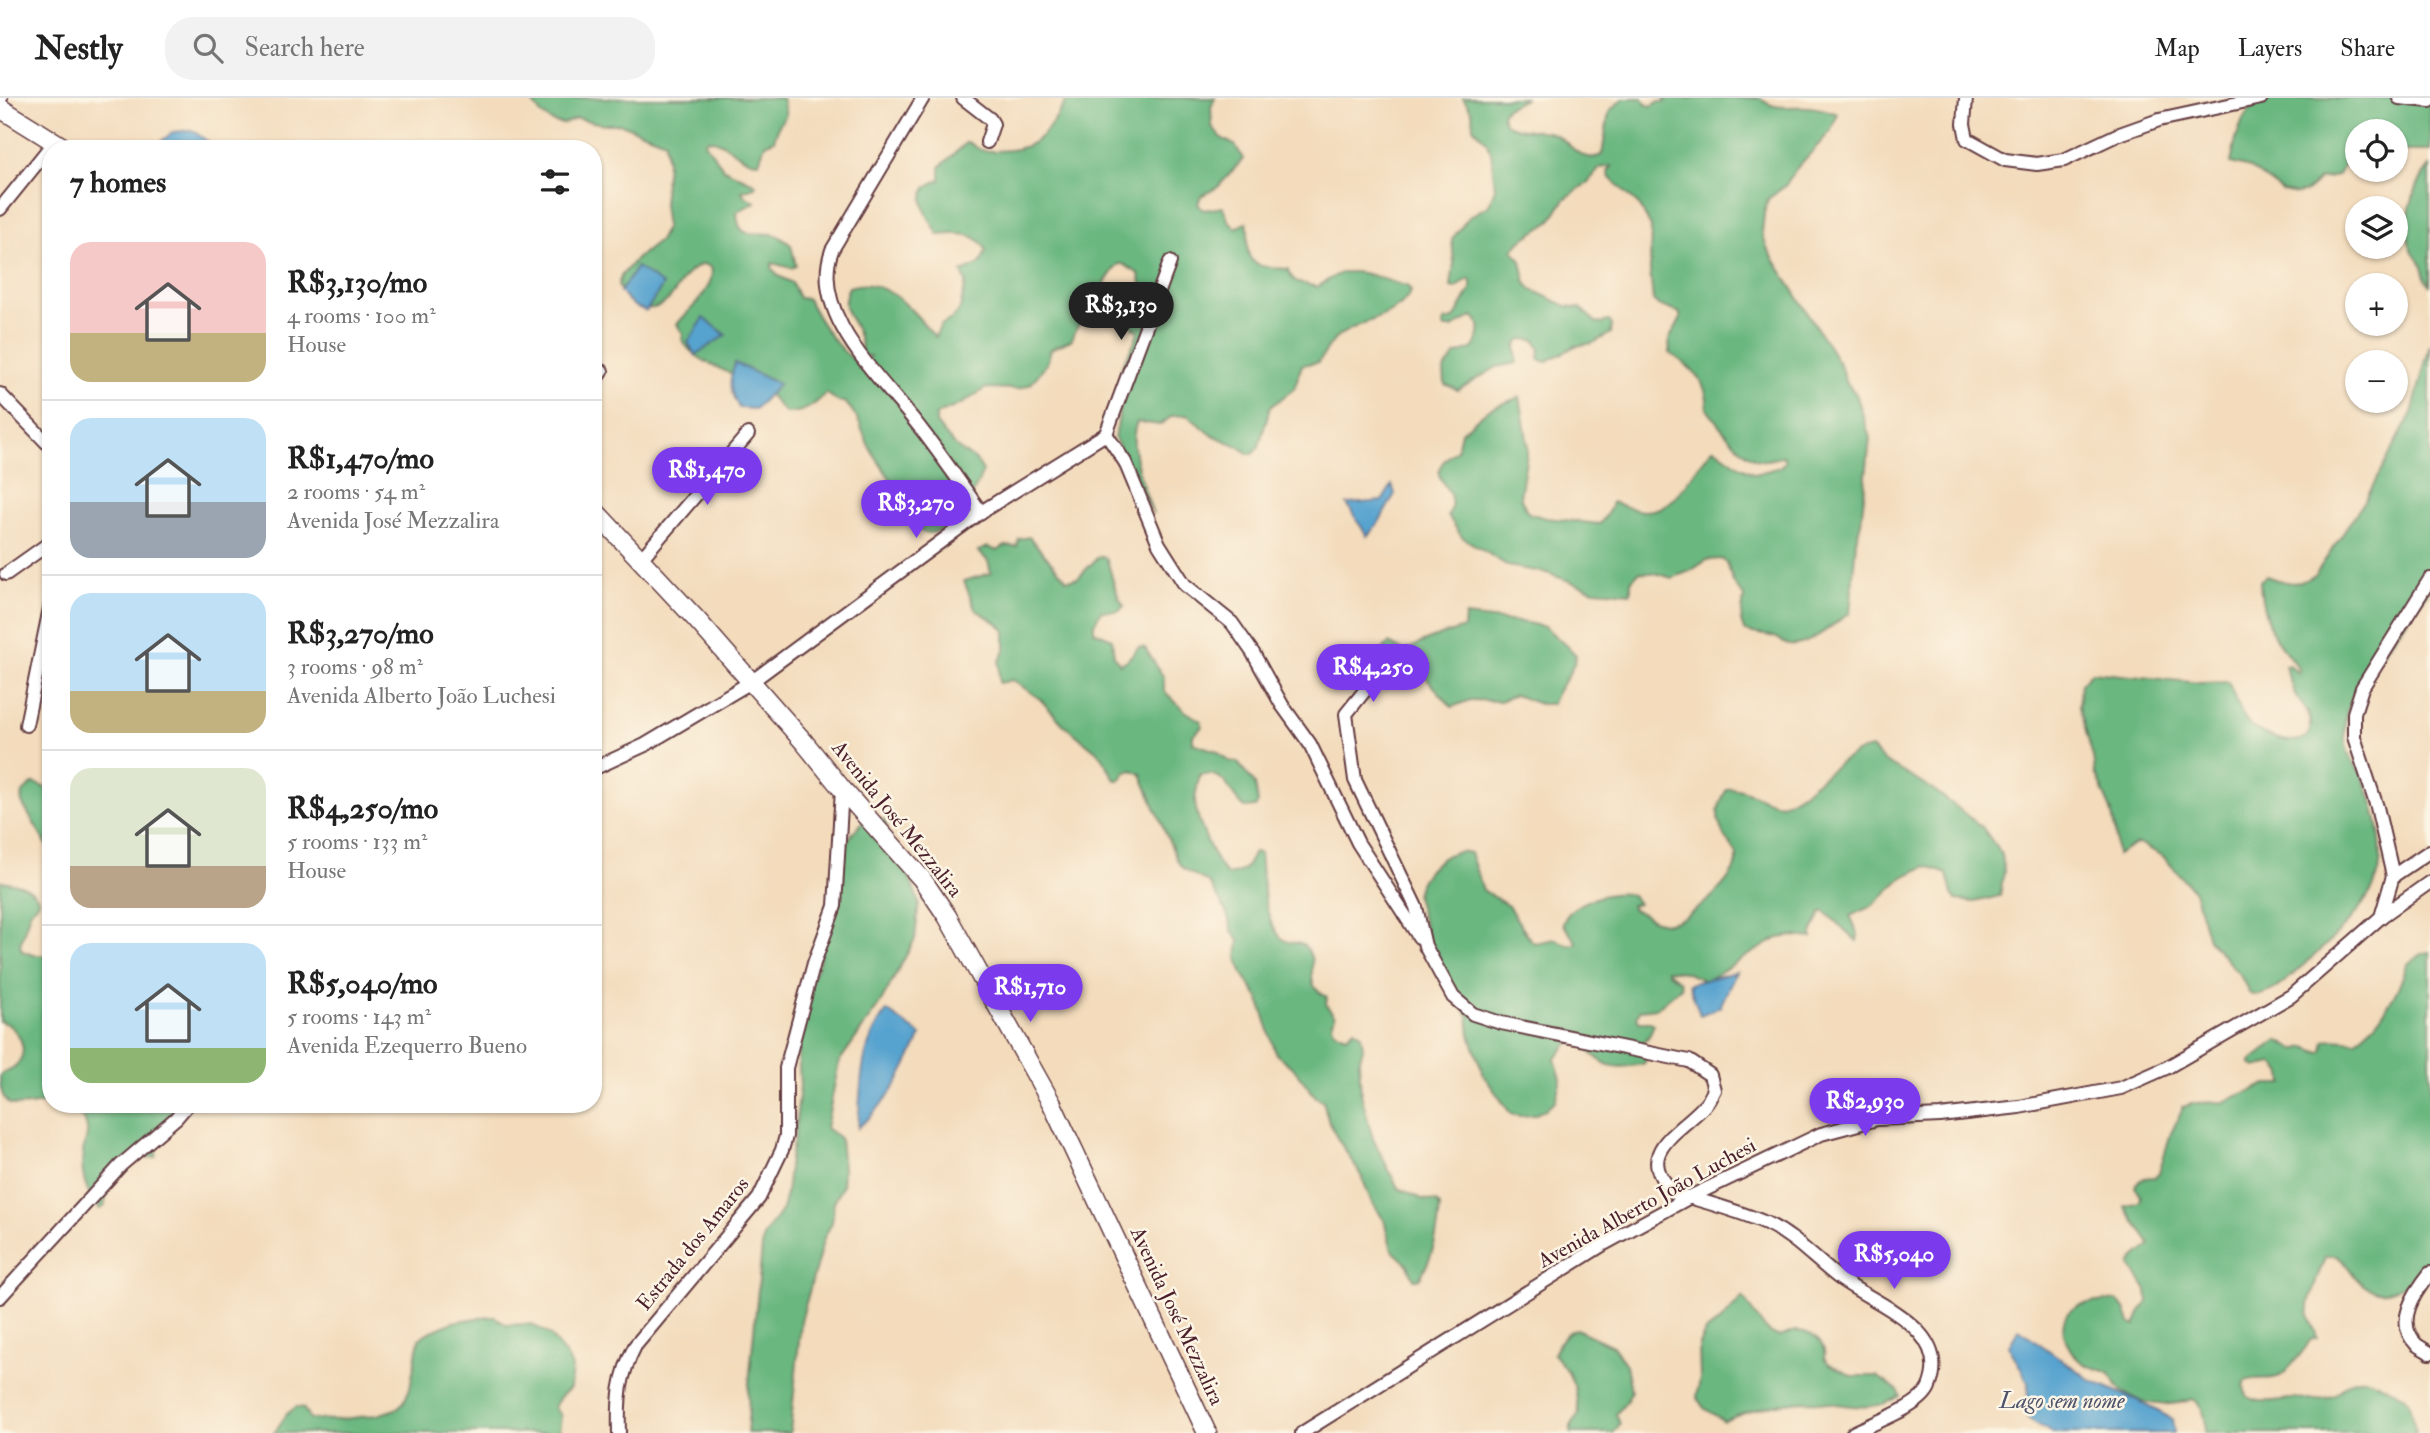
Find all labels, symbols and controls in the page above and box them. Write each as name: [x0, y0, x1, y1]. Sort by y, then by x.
search box: [165, 17, 655, 80]
text: Nestly: [35, 28, 123, 69]
icon: search: [189, 29, 227, 67]
text: Search here: [245, 32, 365, 64]
text: Map: [2155, 33, 2200, 64]
text: Layers: [2238, 33, 2302, 64]
text: Share: [2340, 33, 2395, 64]
map controls: [2345, 119, 2408, 413]
button: locate: [2345, 119, 2408, 182]
icon: filters: [536, 163, 574, 201]
text: 7 homes: [70, 164, 166, 201]
button: layers: [2345, 196, 2408, 259]
text: R$3,130/mo: [287, 264, 427, 301]
icon: home: [126, 270, 210, 354]
button: +: [2345, 273, 2408, 336]
pin: R$3,130: [1056, 282, 1186, 342]
text: R$3,130: [1085, 290, 1157, 319]
text: 4 rooms · 100 m²: [287, 301, 436, 330]
text: House: [287, 330, 346, 359]
button: −: [2345, 350, 2408, 413]
text: R$1,470/mo: [287, 440, 434, 477]
icon: home: [126, 446, 210, 530]
pin: R$1,470: [642, 448, 772, 507]
text: R$1,470: [668, 455, 746, 484]
text: 2 rooms · 54 m²: [287, 477, 425, 506]
pin: R$3,270: [851, 480, 981, 540]
text: R$3,270: [877, 488, 955, 517]
text: Avenida José Mezzalira: [287, 506, 499, 535]
text: R$3,270/mo: [287, 615, 434, 652]
icon: home: [126, 621, 210, 705]
pin: R$4,250: [1308, 644, 1438, 704]
text: 3 rooms · 98 m²: [287, 652, 423, 681]
text: R$4,250: [1332, 652, 1414, 681]
text: Avenida Alberto João Luchesi: [287, 681, 556, 710]
street label: Avenida José Mezzalira: [825, 734, 969, 903]
text: R$4,250/mo: [287, 790, 438, 827]
icon: home: [126, 796, 210, 880]
text: 5 rooms · 133 m²: [287, 827, 428, 856]
text: House: [287, 856, 346, 885]
pin: R$1,710: [965, 964, 1095, 1024]
text: R$5,040/mo: [287, 965, 438, 1002]
icon: home: [126, 971, 210, 1055]
text: R$1,710: [994, 972, 1066, 1001]
text: 5 rooms · 143 m²: [287, 1002, 431, 1031]
text: Avenida Ezequerro Bueno: [287, 1031, 527, 1060]
pin: R$2,930: [1800, 1079, 1930, 1138]
text: R$2,930: [1825, 1086, 1905, 1115]
street label: Avenida Alberto João Luchesi: [1532, 1131, 1761, 1275]
street label: Estrada dos Amaros: [631, 1172, 755, 1316]
street label: Avenida José Mezzalira: [1123, 1222, 1230, 1410]
pin: R$5,040: [1829, 1232, 1959, 1291]
text: R$5,040: [1854, 1239, 1934, 1268]
water label: Lago sem nome: [1998, 1386, 2125, 1415]

